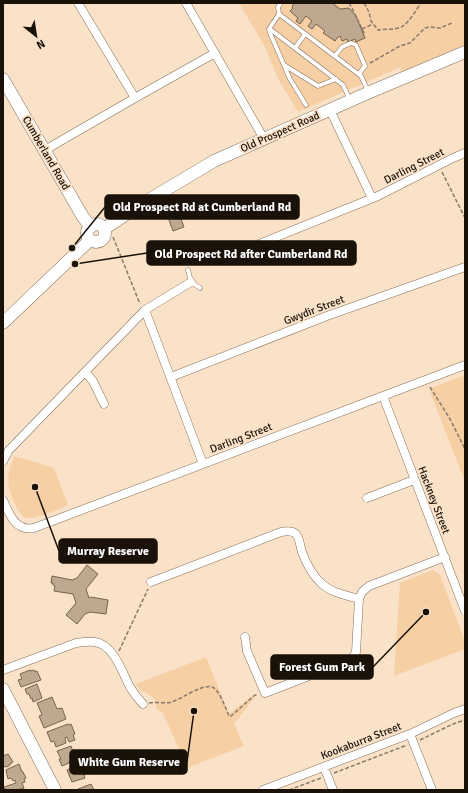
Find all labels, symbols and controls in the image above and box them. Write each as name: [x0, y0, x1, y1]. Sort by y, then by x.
north arrow: [16, 16, 56, 56]
text: N: [34, 37, 47, 52]
street label: Old Prospect Road: [238, 109, 322, 155]
street label: Cumberland Road: [20, 114, 73, 192]
street label: Darling Street: [382, 145, 446, 187]
callout: Old Prospect Rd at Cumberland Rd: [105, 195, 299, 219]
text: Old Prospect Rd at Cumberland Rd: [113, 200, 292, 215]
callout: Old Prospect Rd after Cumberland Rd: [147, 241, 356, 265]
text: Old Prospect Rd after Cumberland Rd: [154, 247, 348, 262]
street label: Gwydir Street: [282, 292, 346, 328]
street label: Darling Street: [208, 420, 274, 456]
street label: Hackney Street: [415, 464, 453, 536]
callout: Murray Reserve: [59, 539, 157, 563]
text: Murray Reserve: [67, 544, 149, 559]
callout: Forest Gum Park: [271, 655, 373, 679]
text: Forest Gum Park: [279, 660, 366, 675]
street label: Kookaburra Street: [319, 720, 403, 762]
callout: White Gum Reserve: [70, 750, 187, 774]
text: White Gum Reserve: [78, 755, 180, 770]

